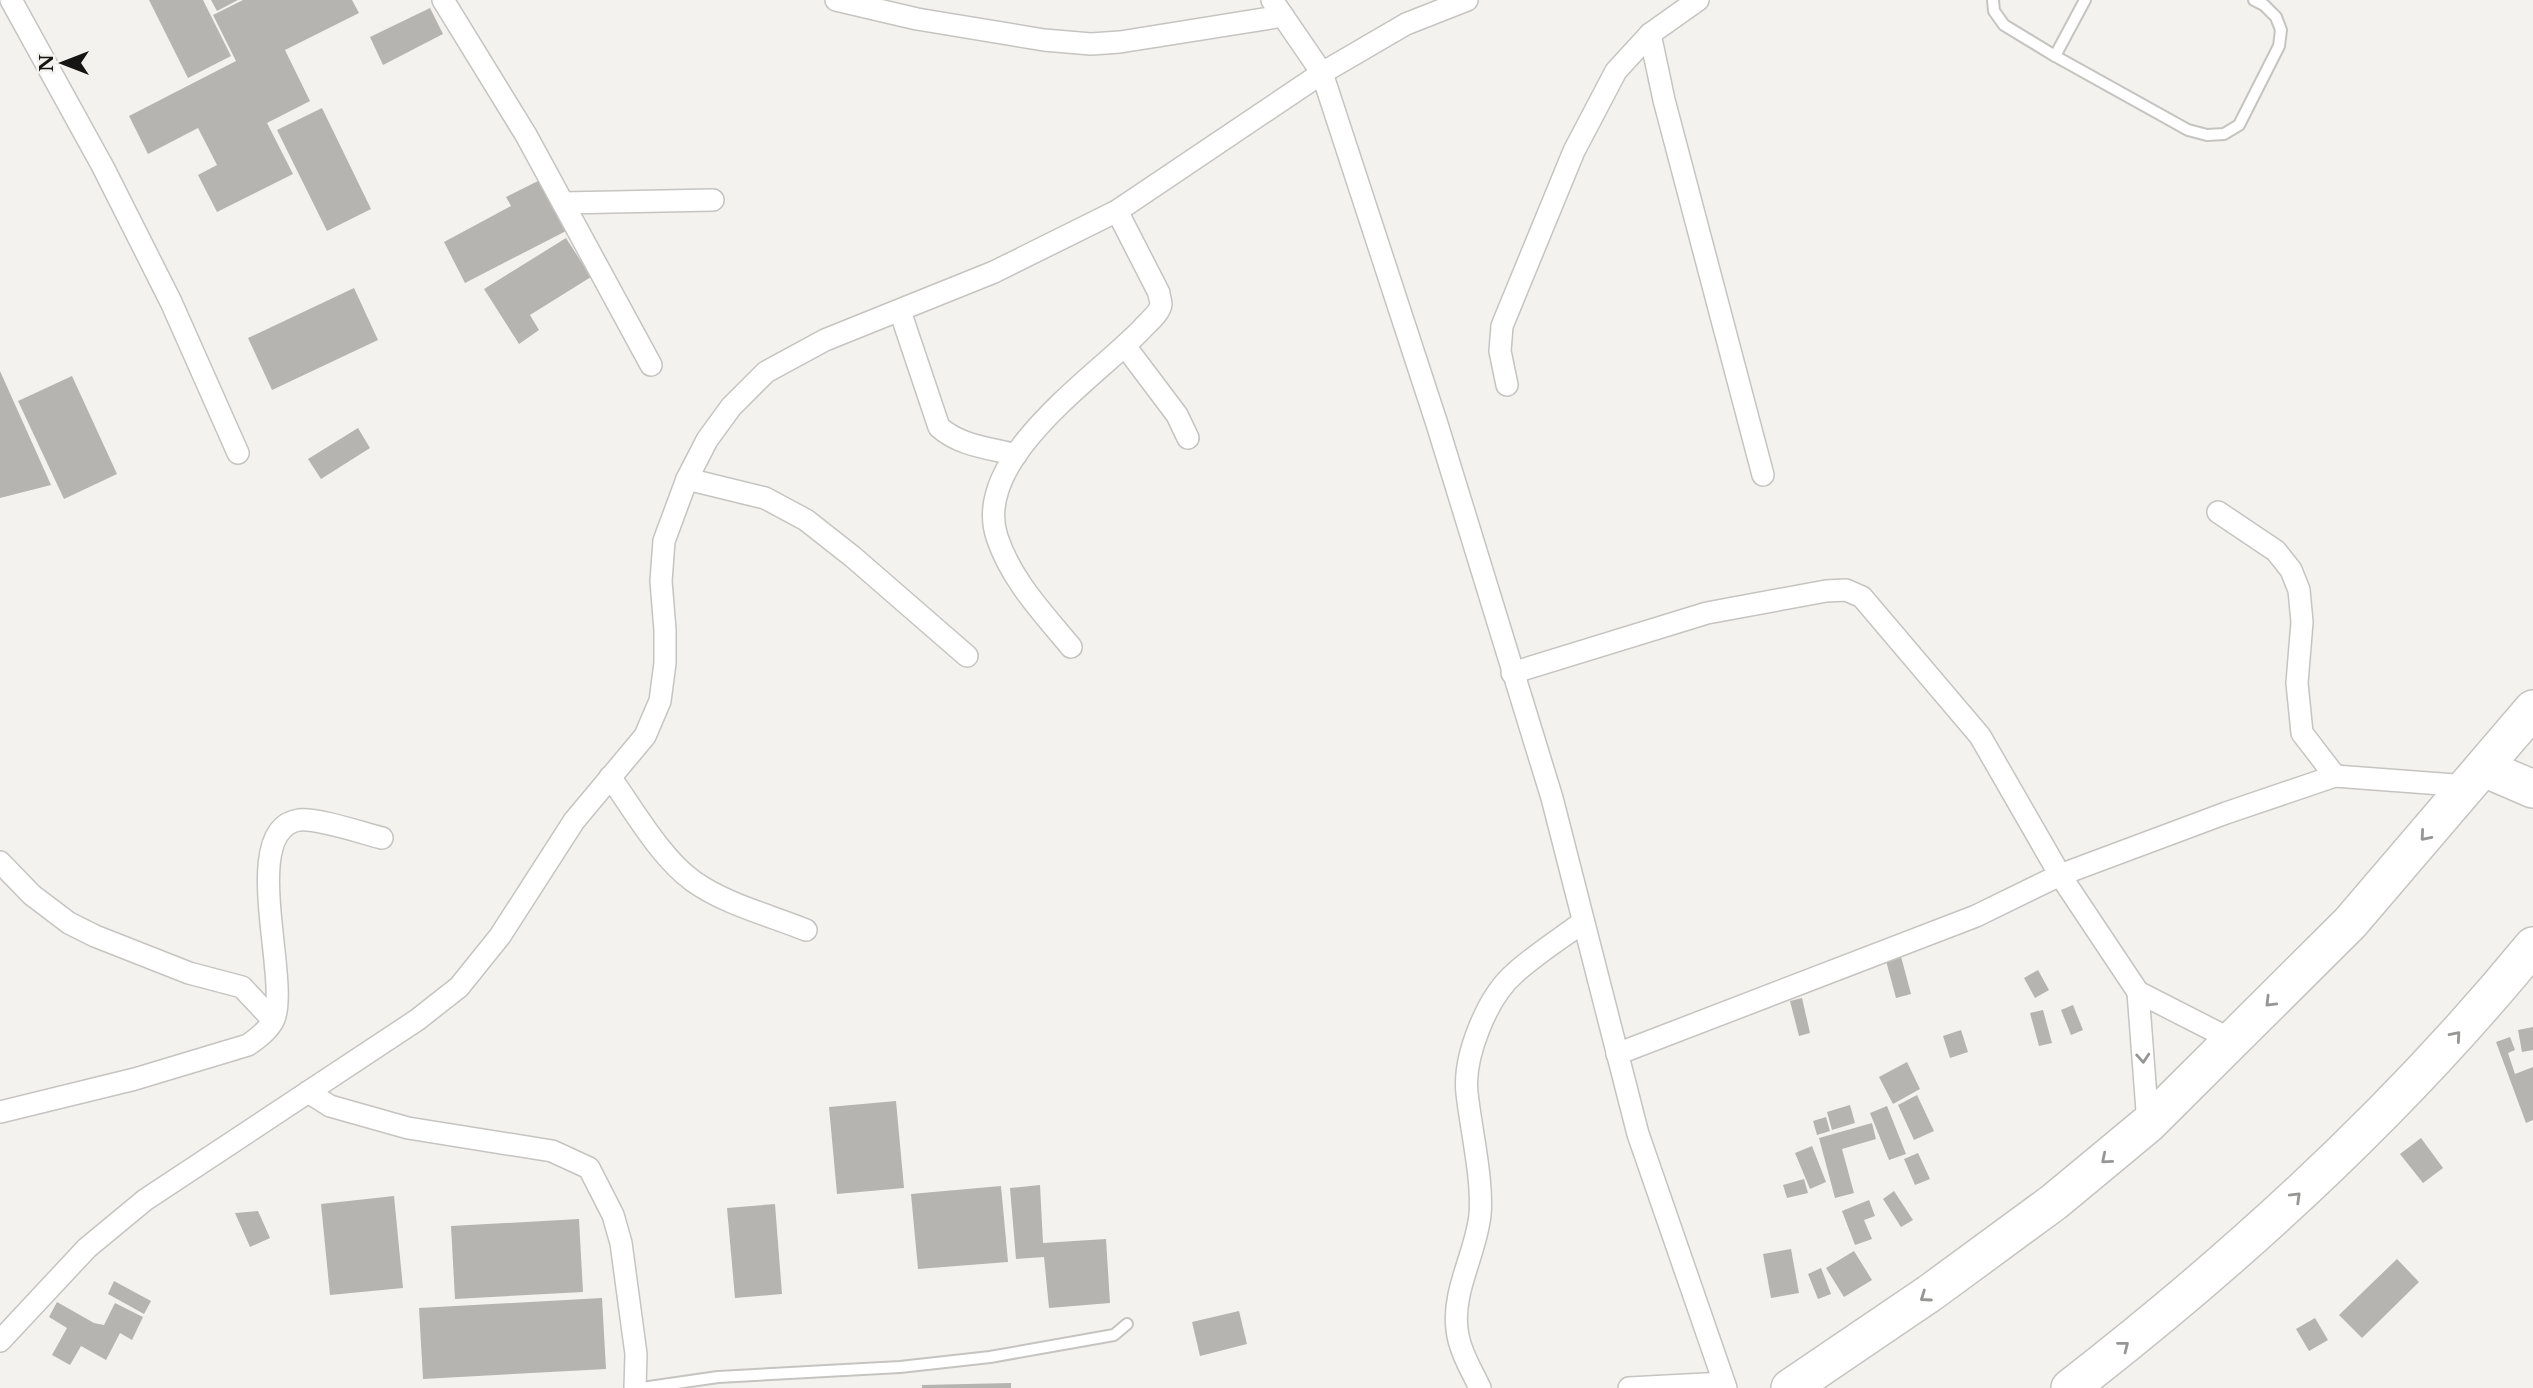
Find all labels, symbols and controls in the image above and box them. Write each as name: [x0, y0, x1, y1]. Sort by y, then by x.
north arrow: [28, 28, 98, 98]
text: N: [35, 54, 58, 72]
one-way arrow: [2421, 827, 2433, 840]
one-way arrow: [2266, 994, 2279, 1007]
one-way arrow: [2448, 1031, 2460, 1044]
one-way arrow: [2135, 1053, 2150, 1064]
one-way arrow: [2101, 1151, 2114, 1163]
one-way arrow: [2288, 1193, 2301, 1206]
one-way arrow: [1920, 1289, 1933, 1301]
one-way arrow: [2117, 1342, 2129, 1355]

